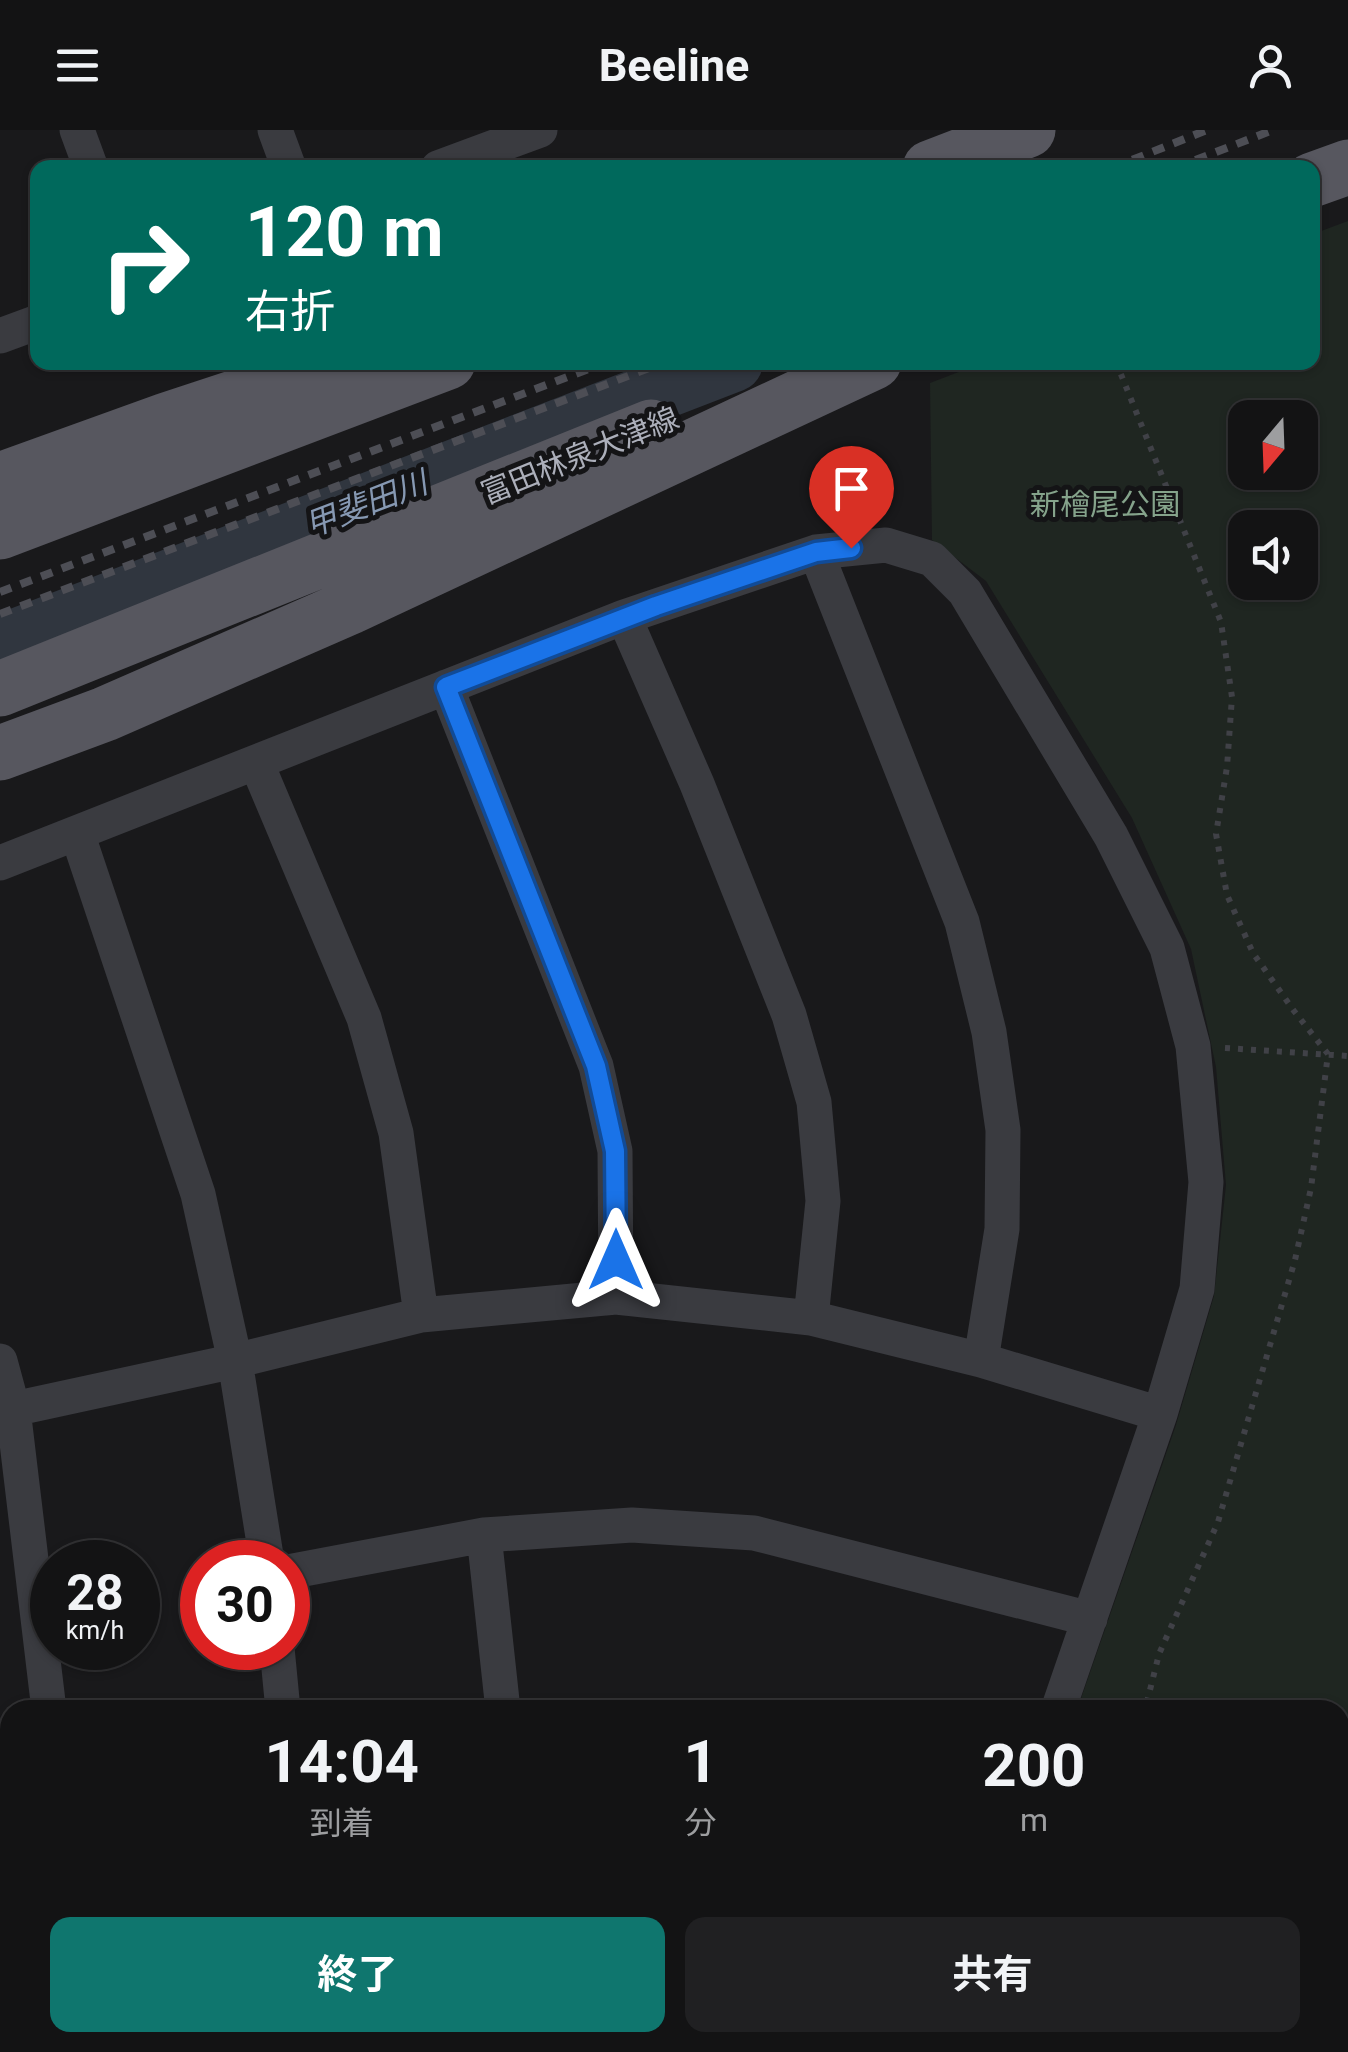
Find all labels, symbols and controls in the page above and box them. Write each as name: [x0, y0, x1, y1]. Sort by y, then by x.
icon: menu: [50, 38, 105, 93]
icon: person: [1243, 38, 1298, 93]
text: Beeline: [599, 39, 749, 92]
text: 120 m: [245, 191, 444, 273]
icon: right: [80, 200, 210, 330]
text: 右折: [245, 285, 335, 338]
street label: 富田林泉大津線: [476, 400, 684, 511]
north arrow: [1228, 400, 1318, 490]
map controls: [1228, 400, 1318, 600]
pin: [809, 446, 894, 549]
icon: arrive: [824, 461, 879, 516]
water label: 甲斐田川: [299, 462, 435, 545]
park label: 新檜尾公園: [1030, 487, 1180, 522]
button: sound: [1228, 510, 1318, 600]
position arrow: [564, 1208, 668, 1312]
speed limit sign: 30: [180, 1540, 310, 1670]
text: 28: [66, 1564, 124, 1622]
text: km/h: [66, 1616, 124, 1645]
text: 14:04: [264, 1726, 419, 1797]
text: 1: [683, 1726, 718, 1797]
text: 200: [982, 1730, 1086, 1801]
text: m: [1020, 1801, 1048, 1839]
text: 到着: [310, 1804, 374, 1842]
text: 分: [685, 1804, 717, 1842]
button: 終了: [50, 1917, 665, 2032]
button: 共有: [685, 1917, 1300, 2032]

